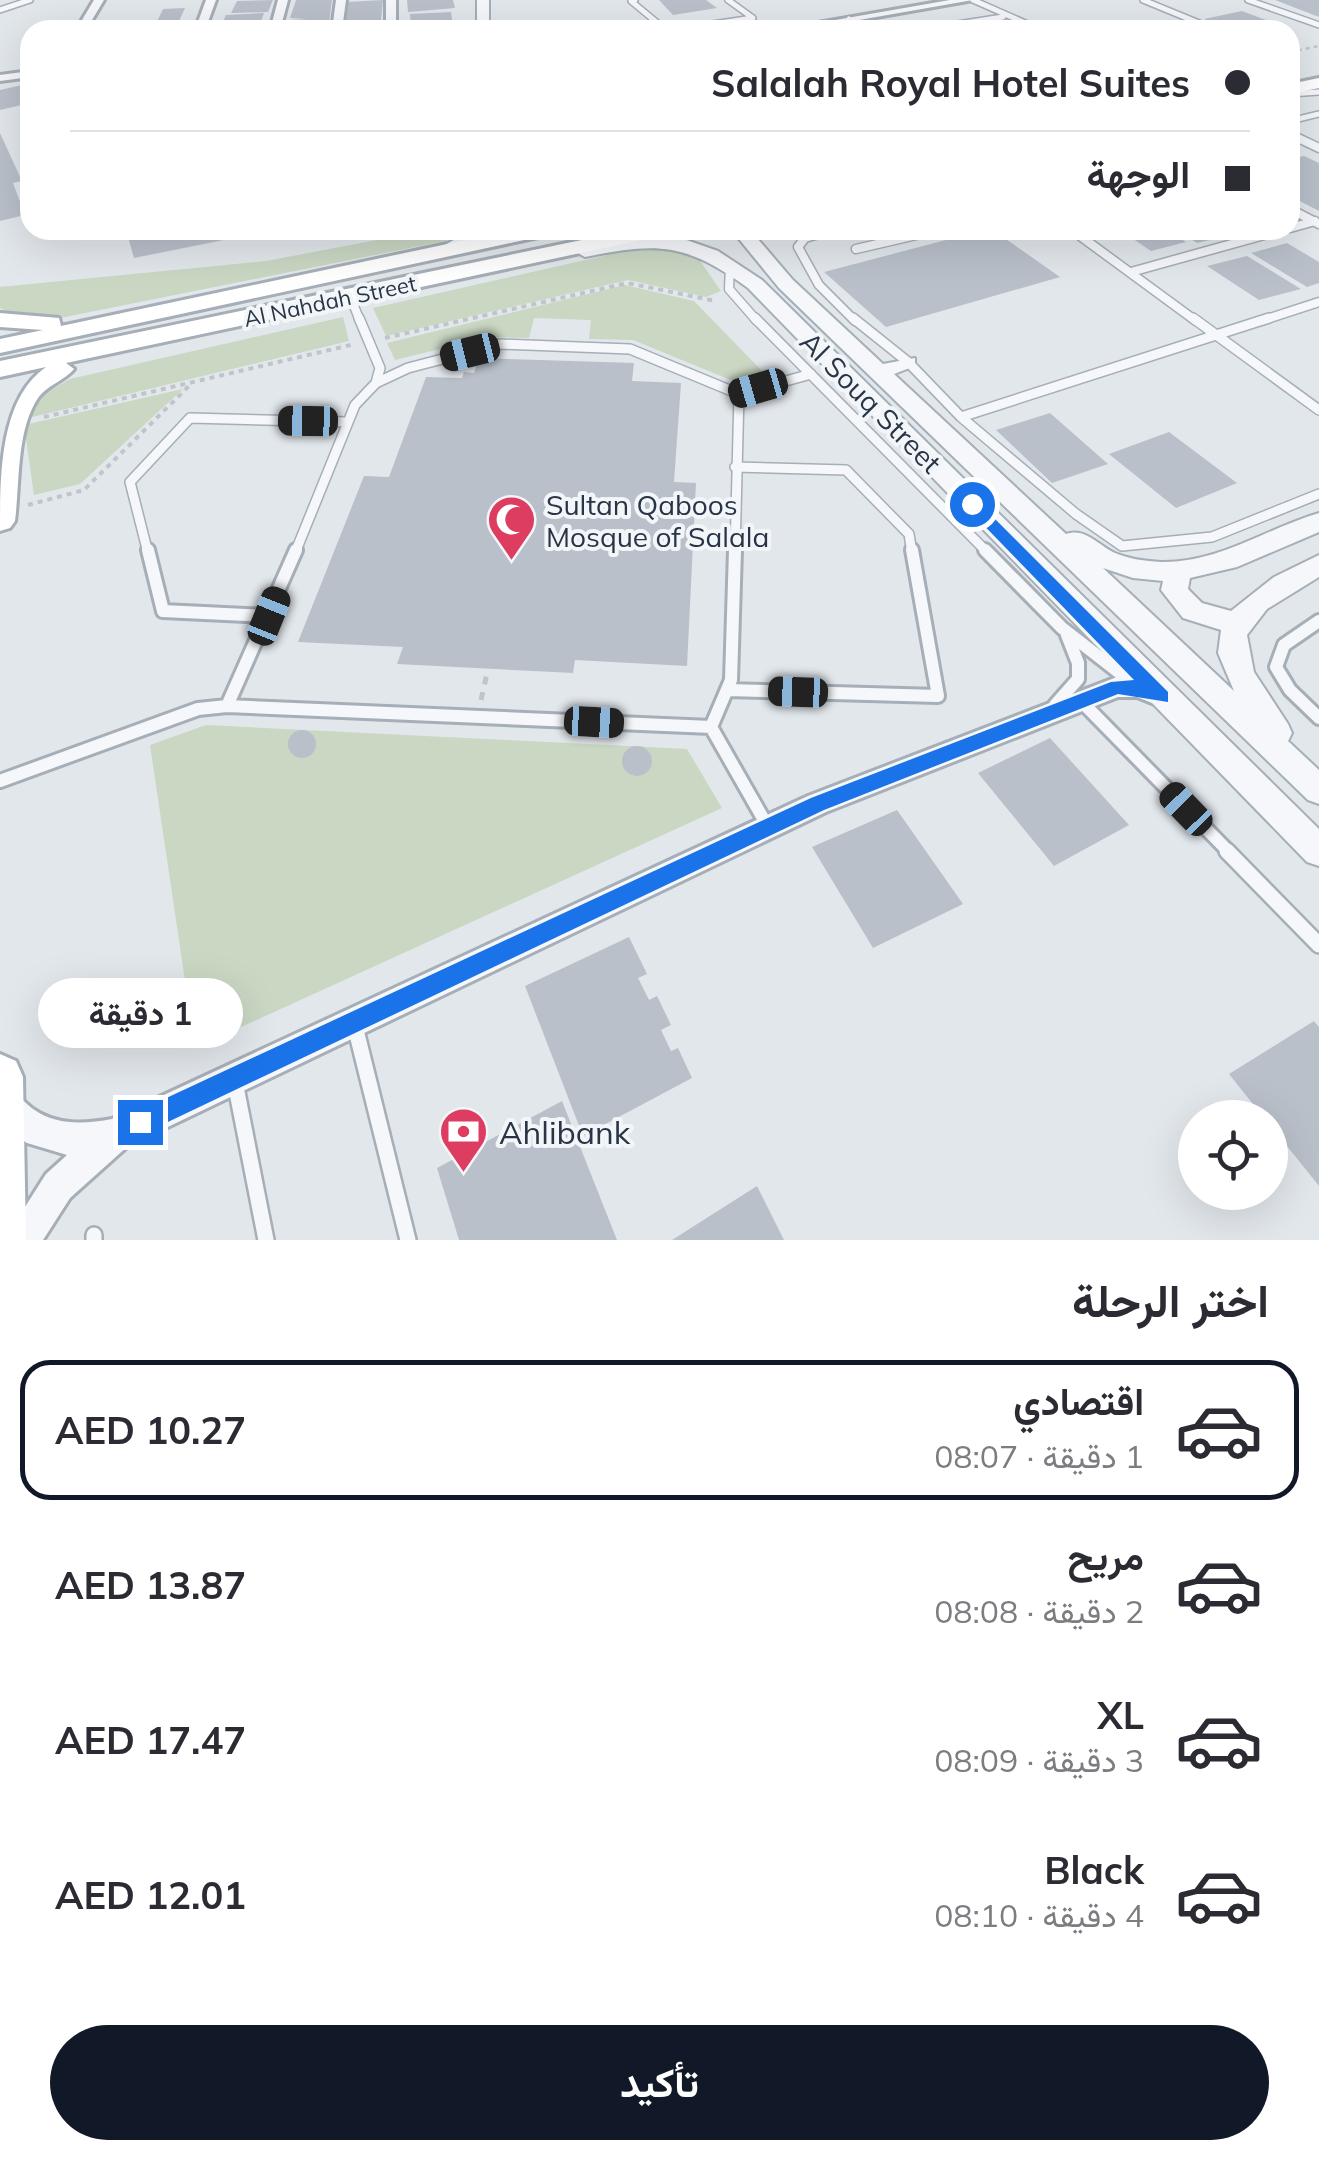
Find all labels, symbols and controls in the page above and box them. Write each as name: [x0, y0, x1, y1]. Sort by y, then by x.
text: Salalah Royal Hotel Suites: [711, 59, 1190, 107]
text: الوجهة: [1087, 150, 1190, 198]
street label: Al Nahdah Street: [241, 269, 419, 333]
street label: Al Souq Street: [793, 324, 949, 480]
car: [437, 330, 503, 374]
car: [725, 365, 791, 411]
car: [278, 405, 338, 437]
route start: [950, 482, 995, 527]
place label: Sultan Qaboos Mosque of Salala: [546, 487, 769, 554]
mosque icon: Sultan Qaboos Mosque of Salala: [485, 494, 537, 562]
car: [244, 583, 294, 649]
car: [767, 676, 829, 708]
car: [563, 705, 625, 739]
car: [1154, 777, 1218, 841]
callout: 1 دقيقة: [38, 977, 242, 1047]
text: 1 دقيقة: [89, 993, 192, 1033]
route end: [118, 1100, 163, 1145]
map controls: [1178, 1100, 1288, 1210]
button: locate: [1178, 1100, 1288, 1210]
bank icon: Ahlibank: [438, 1106, 490, 1174]
place label: Ahlibank: [499, 1112, 631, 1152]
text: اختر الرحلة: [1072, 1272, 1269, 1328]
text: اقتصادي: [1013, 1377, 1144, 1425]
icon: car: [1174, 1385, 1264, 1475]
text: AED 10.27: [55, 1406, 246, 1454]
text: 1 دقيقة · 08:07: [934, 1436, 1144, 1476]
text: مريح: [1068, 1532, 1144, 1580]
icon: car: [1174, 1540, 1264, 1630]
text: AED 13.87: [55, 1561, 246, 1609]
text: 2 دقيقة · 08:08: [934, 1591, 1144, 1631]
text: XL: [1097, 1691, 1144, 1739]
icon: car: [1174, 1695, 1264, 1785]
text: AED 17.47: [55, 1716, 246, 1764]
text: 3 دقيقة · 08:09: [934, 1740, 1144, 1780]
text: Black: [1044, 1846, 1144, 1894]
icon: car: [1174, 1850, 1264, 1940]
text: AED 12.01: [55, 1871, 246, 1919]
text: 4 دقيقة · 08:10: [934, 1895, 1144, 1935]
button: تأكيد: [50, 2025, 1269, 2140]

